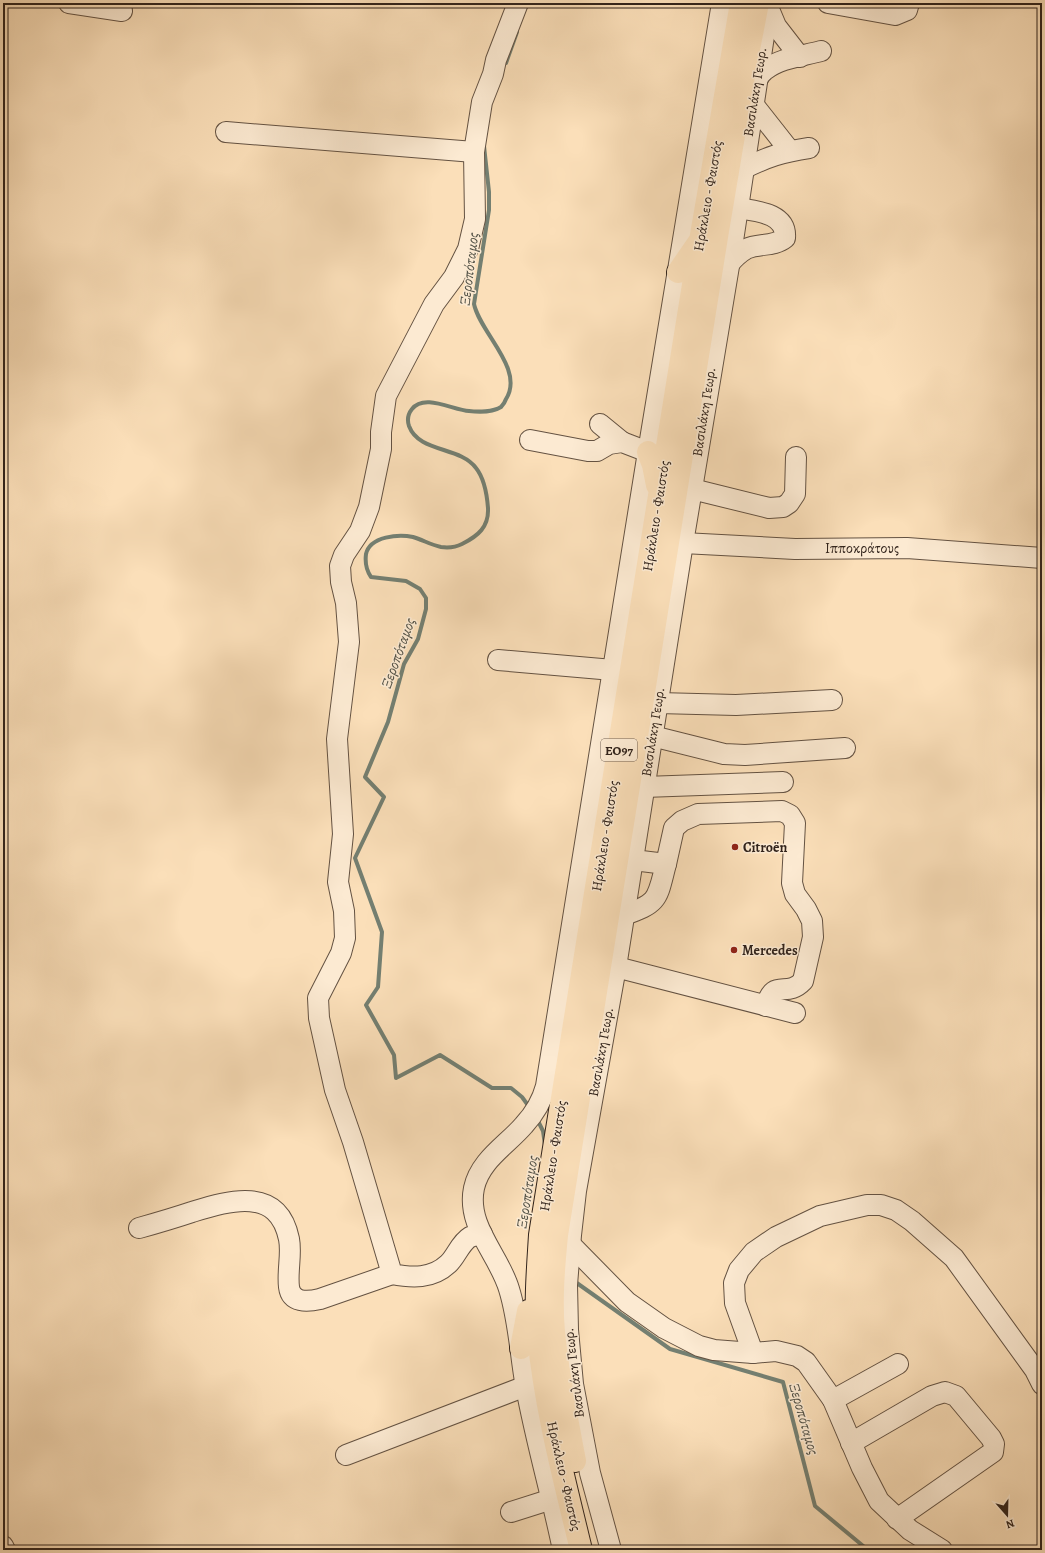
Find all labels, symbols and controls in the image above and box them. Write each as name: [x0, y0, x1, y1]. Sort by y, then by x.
street label: Βασιλάκη Γεωρ.: [739, 46, 771, 138]
street label: Ηράκλειο - Φαιστός: [689, 139, 727, 253]
water label: Ξεροπόταμος: [455, 231, 483, 307]
street label: Βασιλάκη Γεωρ.: [688, 366, 720, 458]
street label: Ηράκλειο - Φαιστός: [638, 459, 674, 573]
street label: Ιπποκράτους: [825, 539, 899, 558]
water label: Ξεροπόταμος: [376, 615, 420, 691]
street label: Βασιλάκη Γεωρ.: [637, 686, 669, 778]
road number: ΕΟ97: [601, 739, 637, 761]
street label: Ηράκλειο - Φαιστός: [587, 779, 623, 893]
place label: Citroën: [743, 838, 787, 857]
marker: Citroën: [730, 842, 740, 852]
place label: Mercedes: [742, 941, 798, 960]
marker: Mercedes: [729, 945, 739, 955]
street label: Βασιλάκη Γεωρ.: [584, 1006, 618, 1098]
street label: Ηράκλειο - Φαιστός: [535, 1099, 571, 1213]
water label: Ξεροπόταμος: [511, 1154, 543, 1230]
street label: Βασιλάκη Γεωρ.: [559, 1327, 589, 1419]
water label: Ξεροπόταμος: [784, 1381, 824, 1457]
street label: Ηράκλειο - Φαιστός: [542, 1419, 586, 1533]
north arrow: [987, 1495, 1027, 1535]
text: N: [1004, 1516, 1017, 1532]

